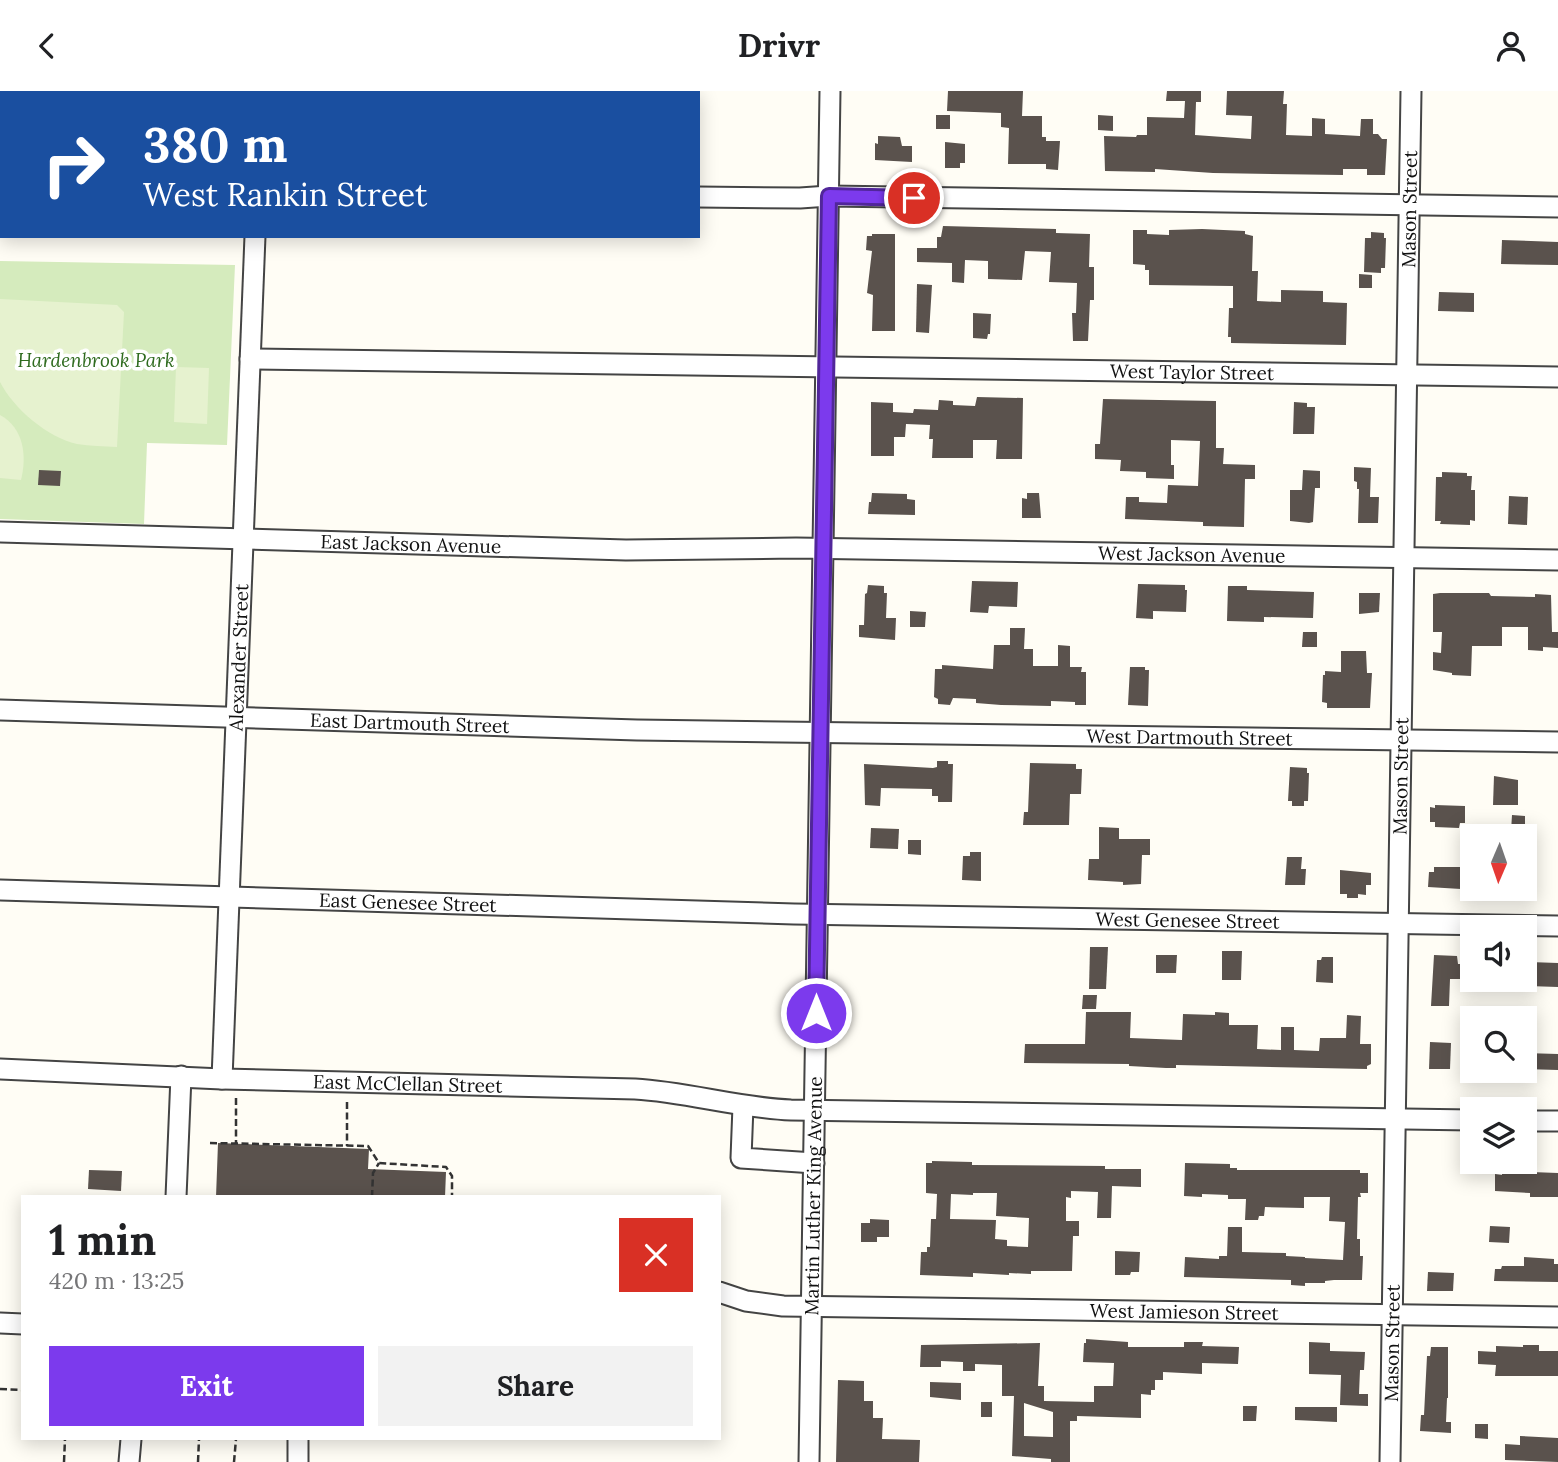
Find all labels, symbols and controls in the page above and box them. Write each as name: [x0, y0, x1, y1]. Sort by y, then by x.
text: Drivr: [738, 25, 820, 66]
icon: back: [28, 27, 66, 65]
icon: person: [1492, 27, 1530, 65]
text: 380 m: [143, 113, 288, 175]
icon: right: [28, 119, 119, 210]
street label: Mason Street: [1396, 150, 1422, 268]
pin: [884, 168, 944, 228]
text: West Rankin Street: [143, 174, 427, 215]
icon: arrive: [895, 179, 933, 217]
park label: Hardenbrook Park: [17, 348, 175, 372]
street label: West Taylor Street: [1110, 359, 1275, 385]
street label: East Jackson Avenue: [320, 529, 502, 558]
street label: West Jackson Avenue: [1098, 541, 1286, 568]
street label: Alexander Street: [224, 582, 253, 733]
street label: East Dartmouth Street: [310, 708, 511, 738]
street label: Mason Street: [1388, 716, 1413, 835]
street label: West Dartmouth Street: [1086, 724, 1294, 751]
north arrow: [1460, 824, 1536, 901]
map controls: [1460, 824, 1537, 1174]
street label: East Genesee Street: [319, 888, 498, 917]
street label: West Genesee Street: [1095, 907, 1281, 934]
button: sound: [1460, 915, 1537, 992]
position arrow: [779, 976, 853, 1050]
button: search: [1460, 1006, 1537, 1083]
street label: East McClellan Street: [313, 1069, 503, 1098]
street label: Martin Luther King Avenue: [799, 1076, 827, 1316]
button: layers: [1460, 1097, 1537, 1174]
text: 1 min: [49, 1213, 156, 1267]
button: close: [619, 1218, 693, 1292]
text: 420 m · 13:25: [49, 1266, 184, 1295]
street label: Mason Street: [1379, 1283, 1405, 1402]
street label: West Jamieson Street: [1089, 1298, 1280, 1325]
button: Exit: [49, 1346, 364, 1426]
button: Share: [378, 1346, 693, 1426]

